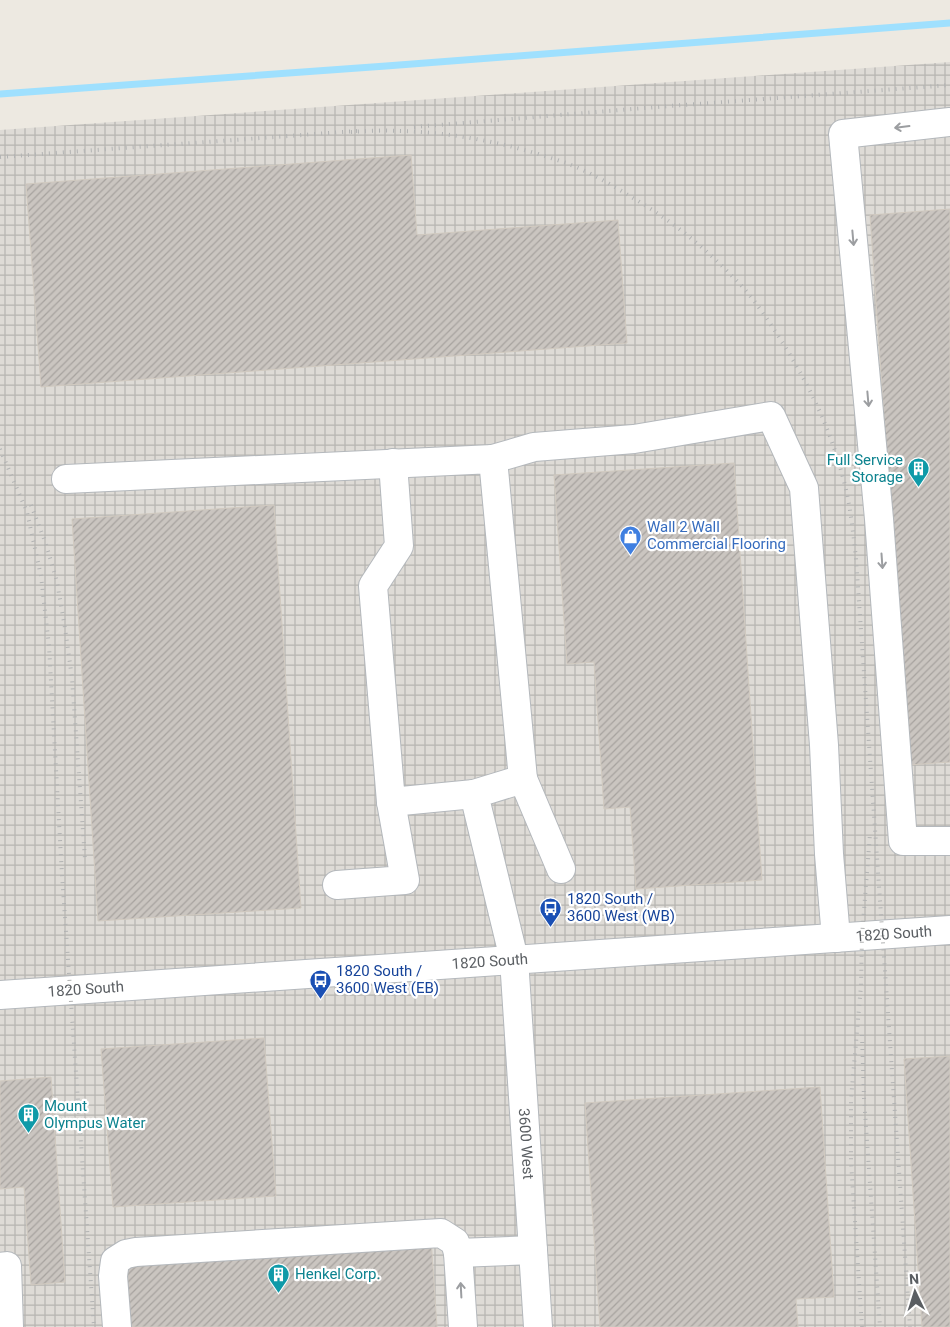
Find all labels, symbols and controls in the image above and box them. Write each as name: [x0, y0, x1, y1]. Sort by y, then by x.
one-way arrow: [894, 122, 910, 132]
one-way arrow: [848, 229, 858, 245]
one-way arrow: [863, 391, 873, 407]
place label: Full Service Storage: [827, 451, 903, 486]
building icon: Full Service Storage: [907, 457, 931, 488]
place label: Wall 2 Wall Commercial Flooring: [647, 518, 786, 553]
shop icon: Wall 2 Wall Commercial Flooring: [619, 524, 643, 555]
one-way arrow: [877, 553, 887, 569]
place label: 1820 South / 3600 West (WB): [567, 890, 675, 925]
bus stop icon: 1820 South / 3600 West (WB): [539, 896, 563, 927]
street label: 1820 South: [855, 922, 933, 945]
street label: 1820 South: [451, 950, 529, 973]
place label: 1820 South / 3600 West (EB): [336, 962, 439, 997]
bus stop icon: 1820 South / 3600 West (EB): [308, 968, 332, 999]
street label: 1820 South: [47, 978, 125, 1001]
place label: Mount Olympus Water: [44, 1097, 146, 1132]
building icon: Mount Olympus Water: [16, 1103, 40, 1134]
street label: 3600 West: [515, 1108, 537, 1180]
building icon: Henkel Corp.: [267, 1262, 291, 1293]
place label: Henkel Corp.: [295, 1265, 381, 1283]
north arrow: [890, 1267, 940, 1317]
text: N: [909, 1271, 920, 1287]
one-way arrow: [456, 1282, 465, 1298]

